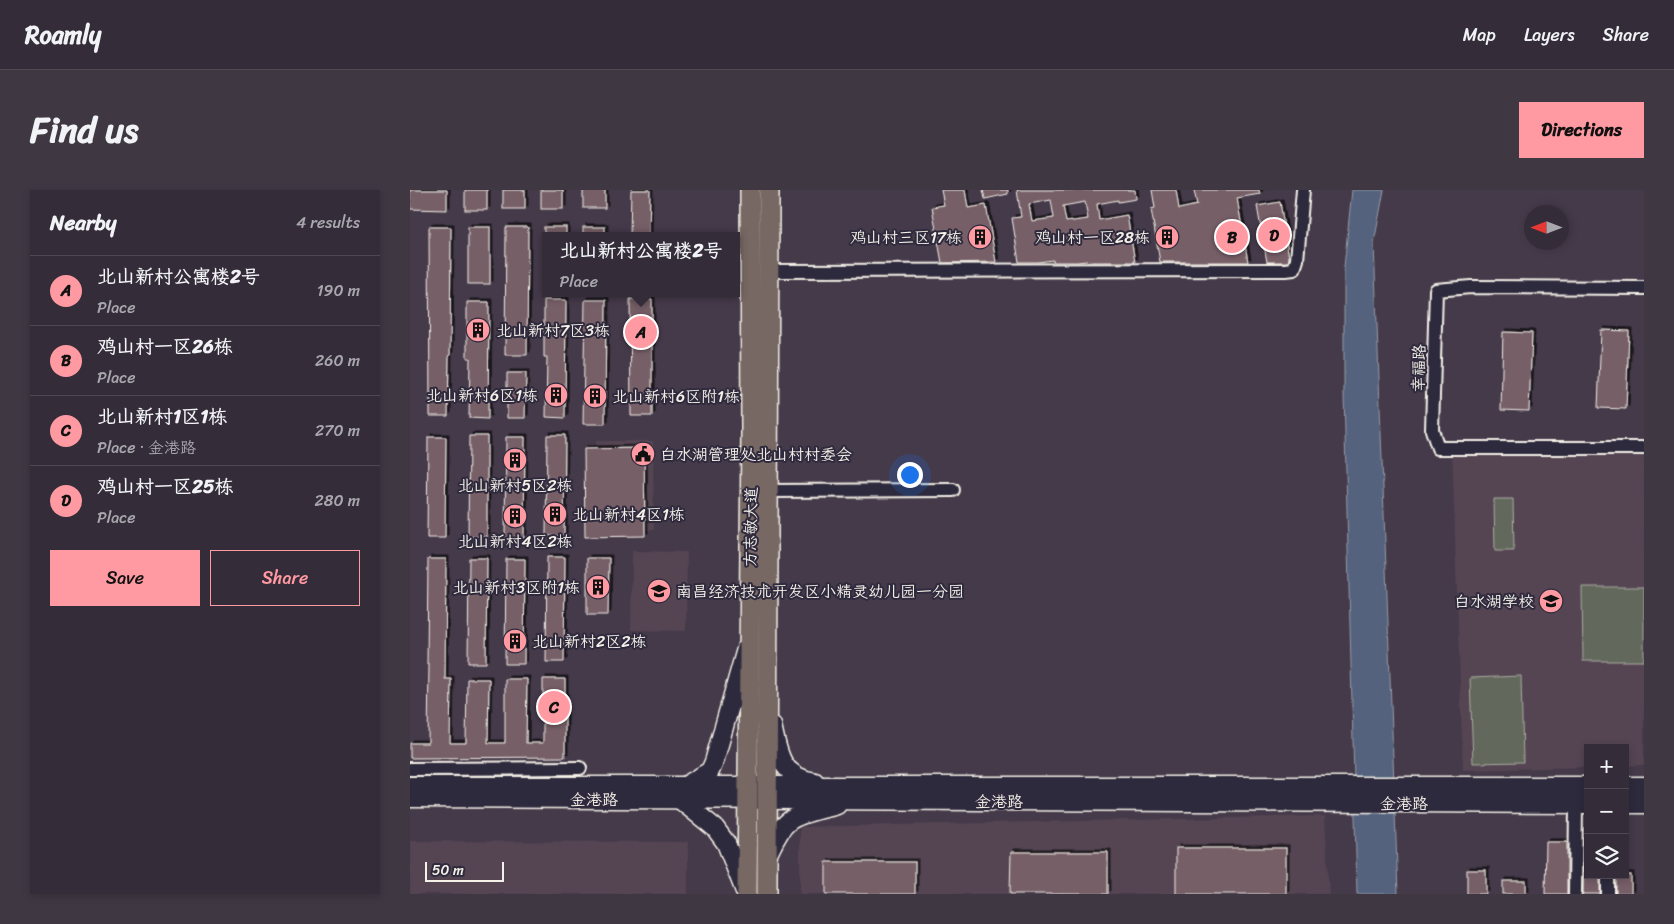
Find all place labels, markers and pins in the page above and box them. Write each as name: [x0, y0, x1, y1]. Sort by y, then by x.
pin: D: [1258, 216, 1290, 254]
pin: B: [1216, 218, 1248, 256]
place label: 鸡山村三区17栋: [850, 223, 962, 252]
place label: 鸡山村一区28栋: [1035, 223, 1150, 252]
building icon: 鸡山村三区17栋: [967, 224, 993, 250]
building icon: 鸡山村一区28栋: [1154, 224, 1180, 250]
pin: A: [625, 313, 657, 351]
place label: 北山新村7区3栋: [496, 316, 610, 345]
building icon: 北山新村7区3栋: [465, 317, 491, 343]
place label: 北山新村6区1栋: [426, 381, 538, 410]
building icon: 北山新村6区1栋: [543, 382, 569, 408]
place label: 北山新村6区附1栋: [612, 382, 740, 411]
building icon: 北山新村6区附1栋: [582, 383, 608, 409]
place label: 白水湖管理处北山村村委会: [660, 440, 852, 469]
public building icon: 白水湖管理处北山村村委会: [630, 441, 656, 467]
building icon: 北山新村5区2栋: [502, 447, 528, 473]
place label: 北山新村5区2栋: [457, 471, 573, 500]
place label: 北山新村4区1栋: [572, 500, 685, 529]
building icon: 北山新村4区1栋: [542, 501, 568, 527]
building icon: 北山新村4区2栋: [502, 503, 528, 529]
place label: 北山新村4区2栋: [457, 527, 573, 556]
place label: 北山新村3区附1栋: [452, 573, 580, 602]
building icon: 北山新村3区附1栋: [585, 574, 611, 600]
place label: 南昌经济技术开发区小精灵幼儿园一分园: [676, 577, 964, 606]
school or university icon: 南昌经济技术开发区小精灵幼儿园一分园: [646, 578, 672, 604]
place label: 白水湖学校: [1454, 587, 1534, 616]
school or university icon: 白水湖学校: [1538, 588, 1564, 614]
place label: 北山新村2区2栋: [532, 627, 646, 656]
building icon: 北山新村2区2栋: [502, 628, 528, 654]
pin: C: [538, 688, 570, 726]

